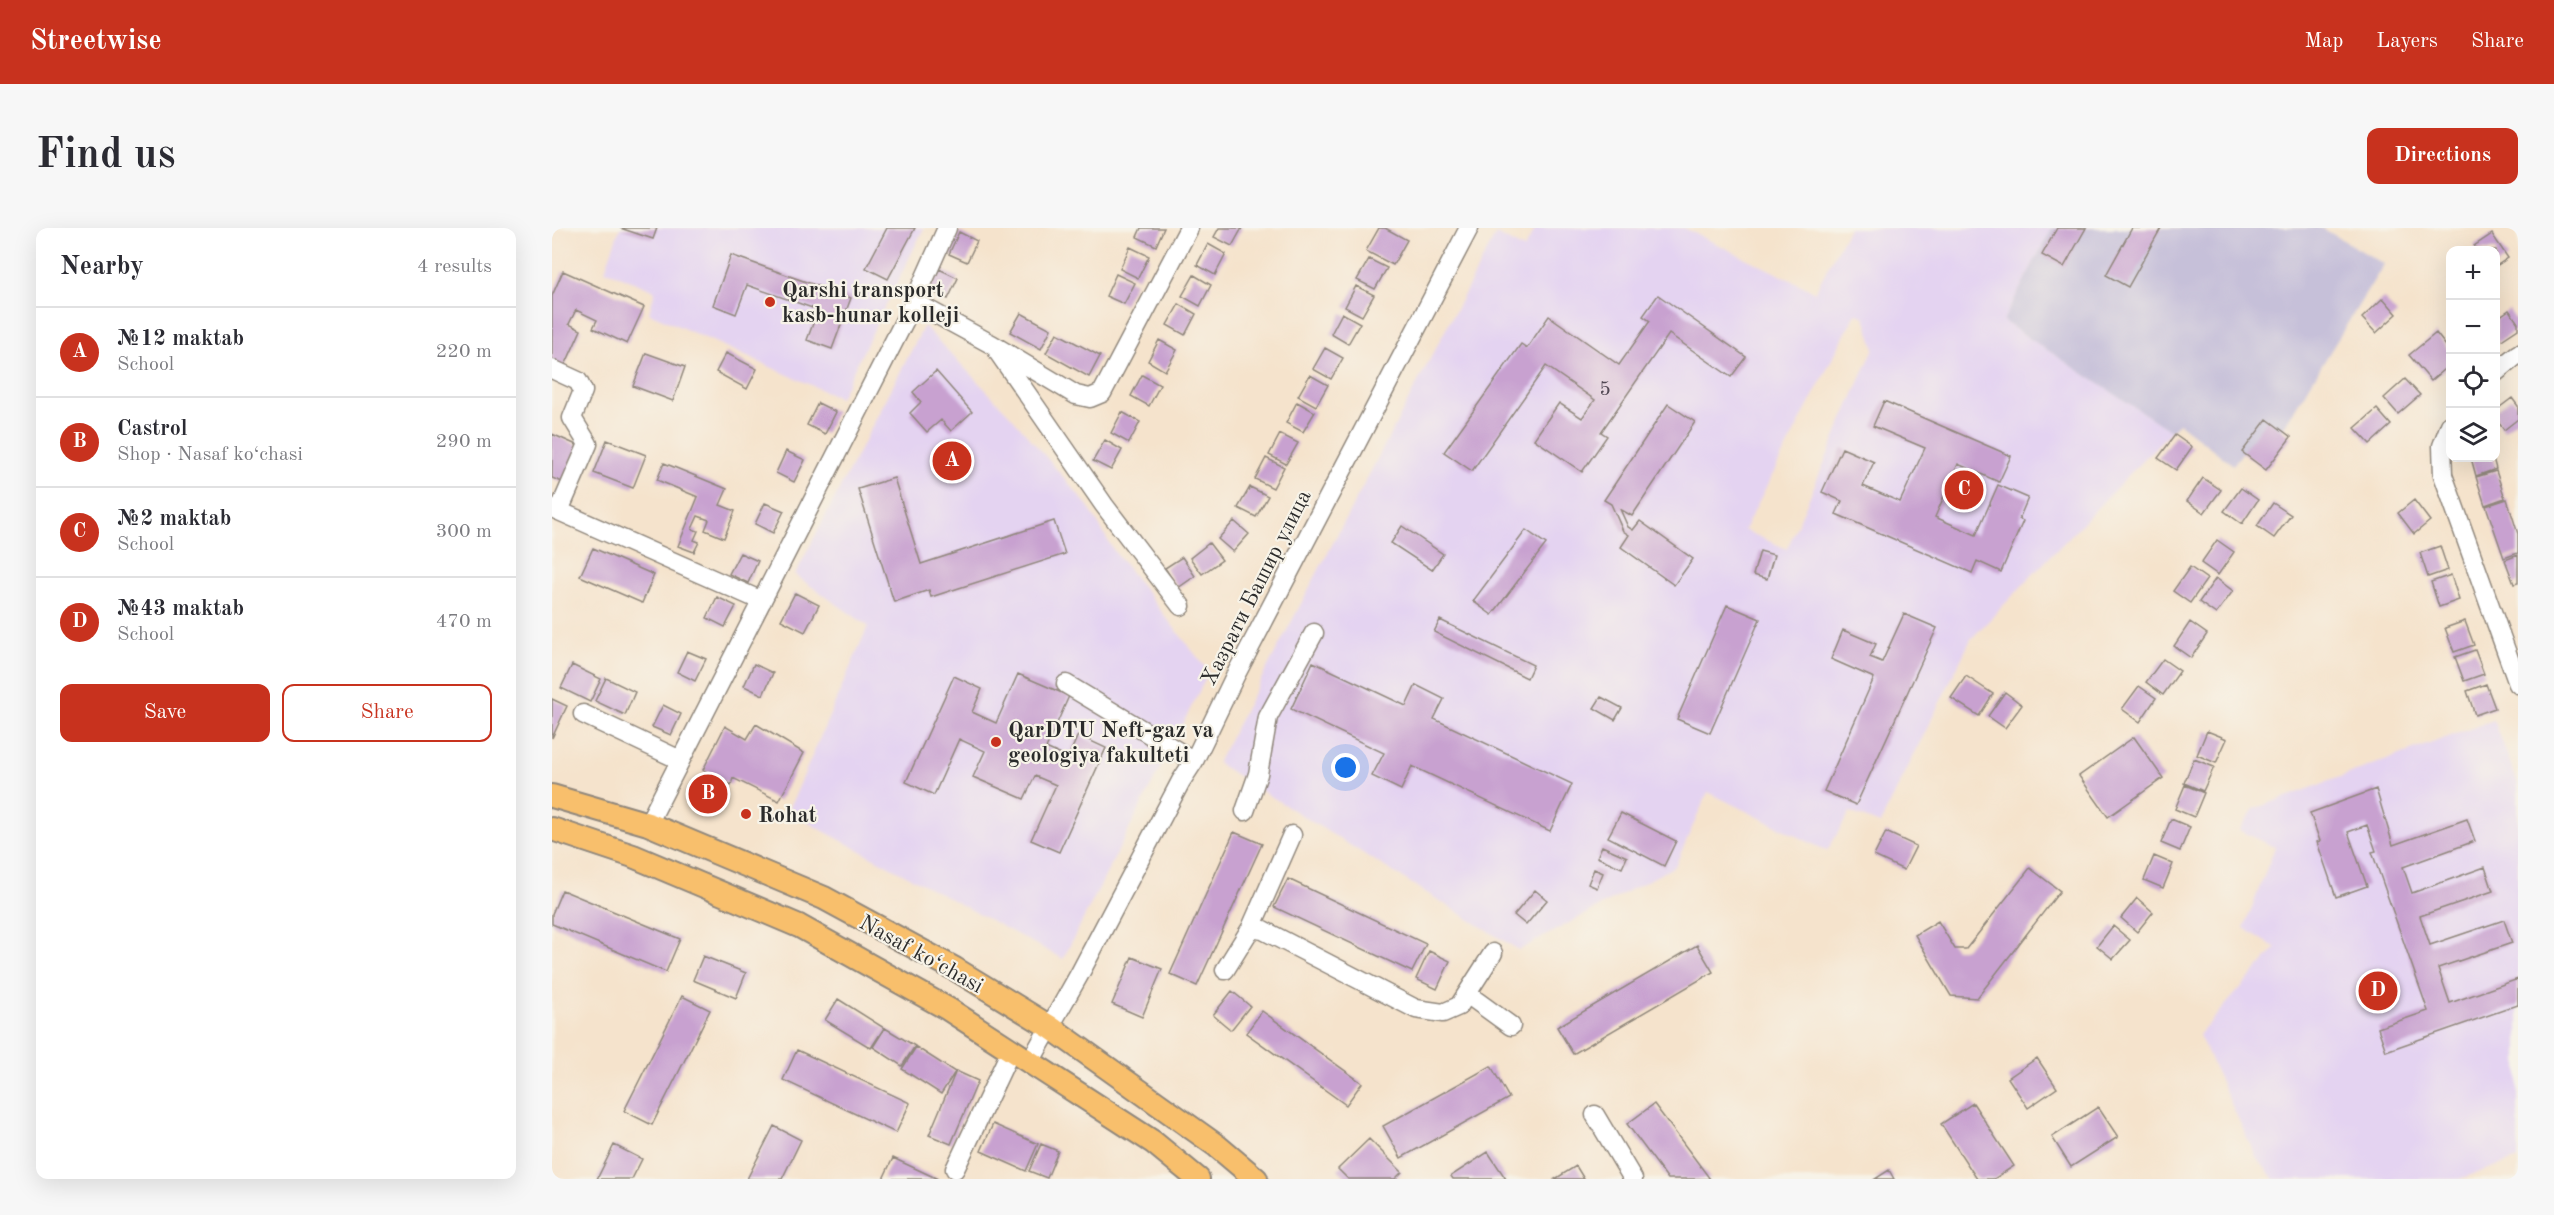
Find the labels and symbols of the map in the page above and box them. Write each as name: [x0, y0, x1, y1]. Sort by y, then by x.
place label: Qarshi transport kasb-hunar kolleji: [782, 280, 959, 327]
marker: Qarshi transport kasb-hunar kolleji: [763, 295, 777, 309]
house number: 5: [1599, 380, 1611, 400]
pin: A: [932, 438, 972, 484]
pin: C: [1944, 468, 1984, 512]
street label: Хазрати Башир улица: [1198, 486, 1316, 689]
place label: QarDTU Neft-gaz va geologiya fakulteti: [1008, 720, 1214, 767]
marker: QarDTU Neft-gaz va geologiya fakulteti: [989, 735, 1003, 749]
your location: [1331, 753, 1360, 782]
pin: B: [688, 772, 728, 816]
place label: Rohat: [758, 805, 817, 827]
marker: Rohat: [739, 807, 753, 821]
street label: Nasaf ko‘chasi: [855, 912, 987, 998]
pin: D: [2358, 968, 2398, 1014]

